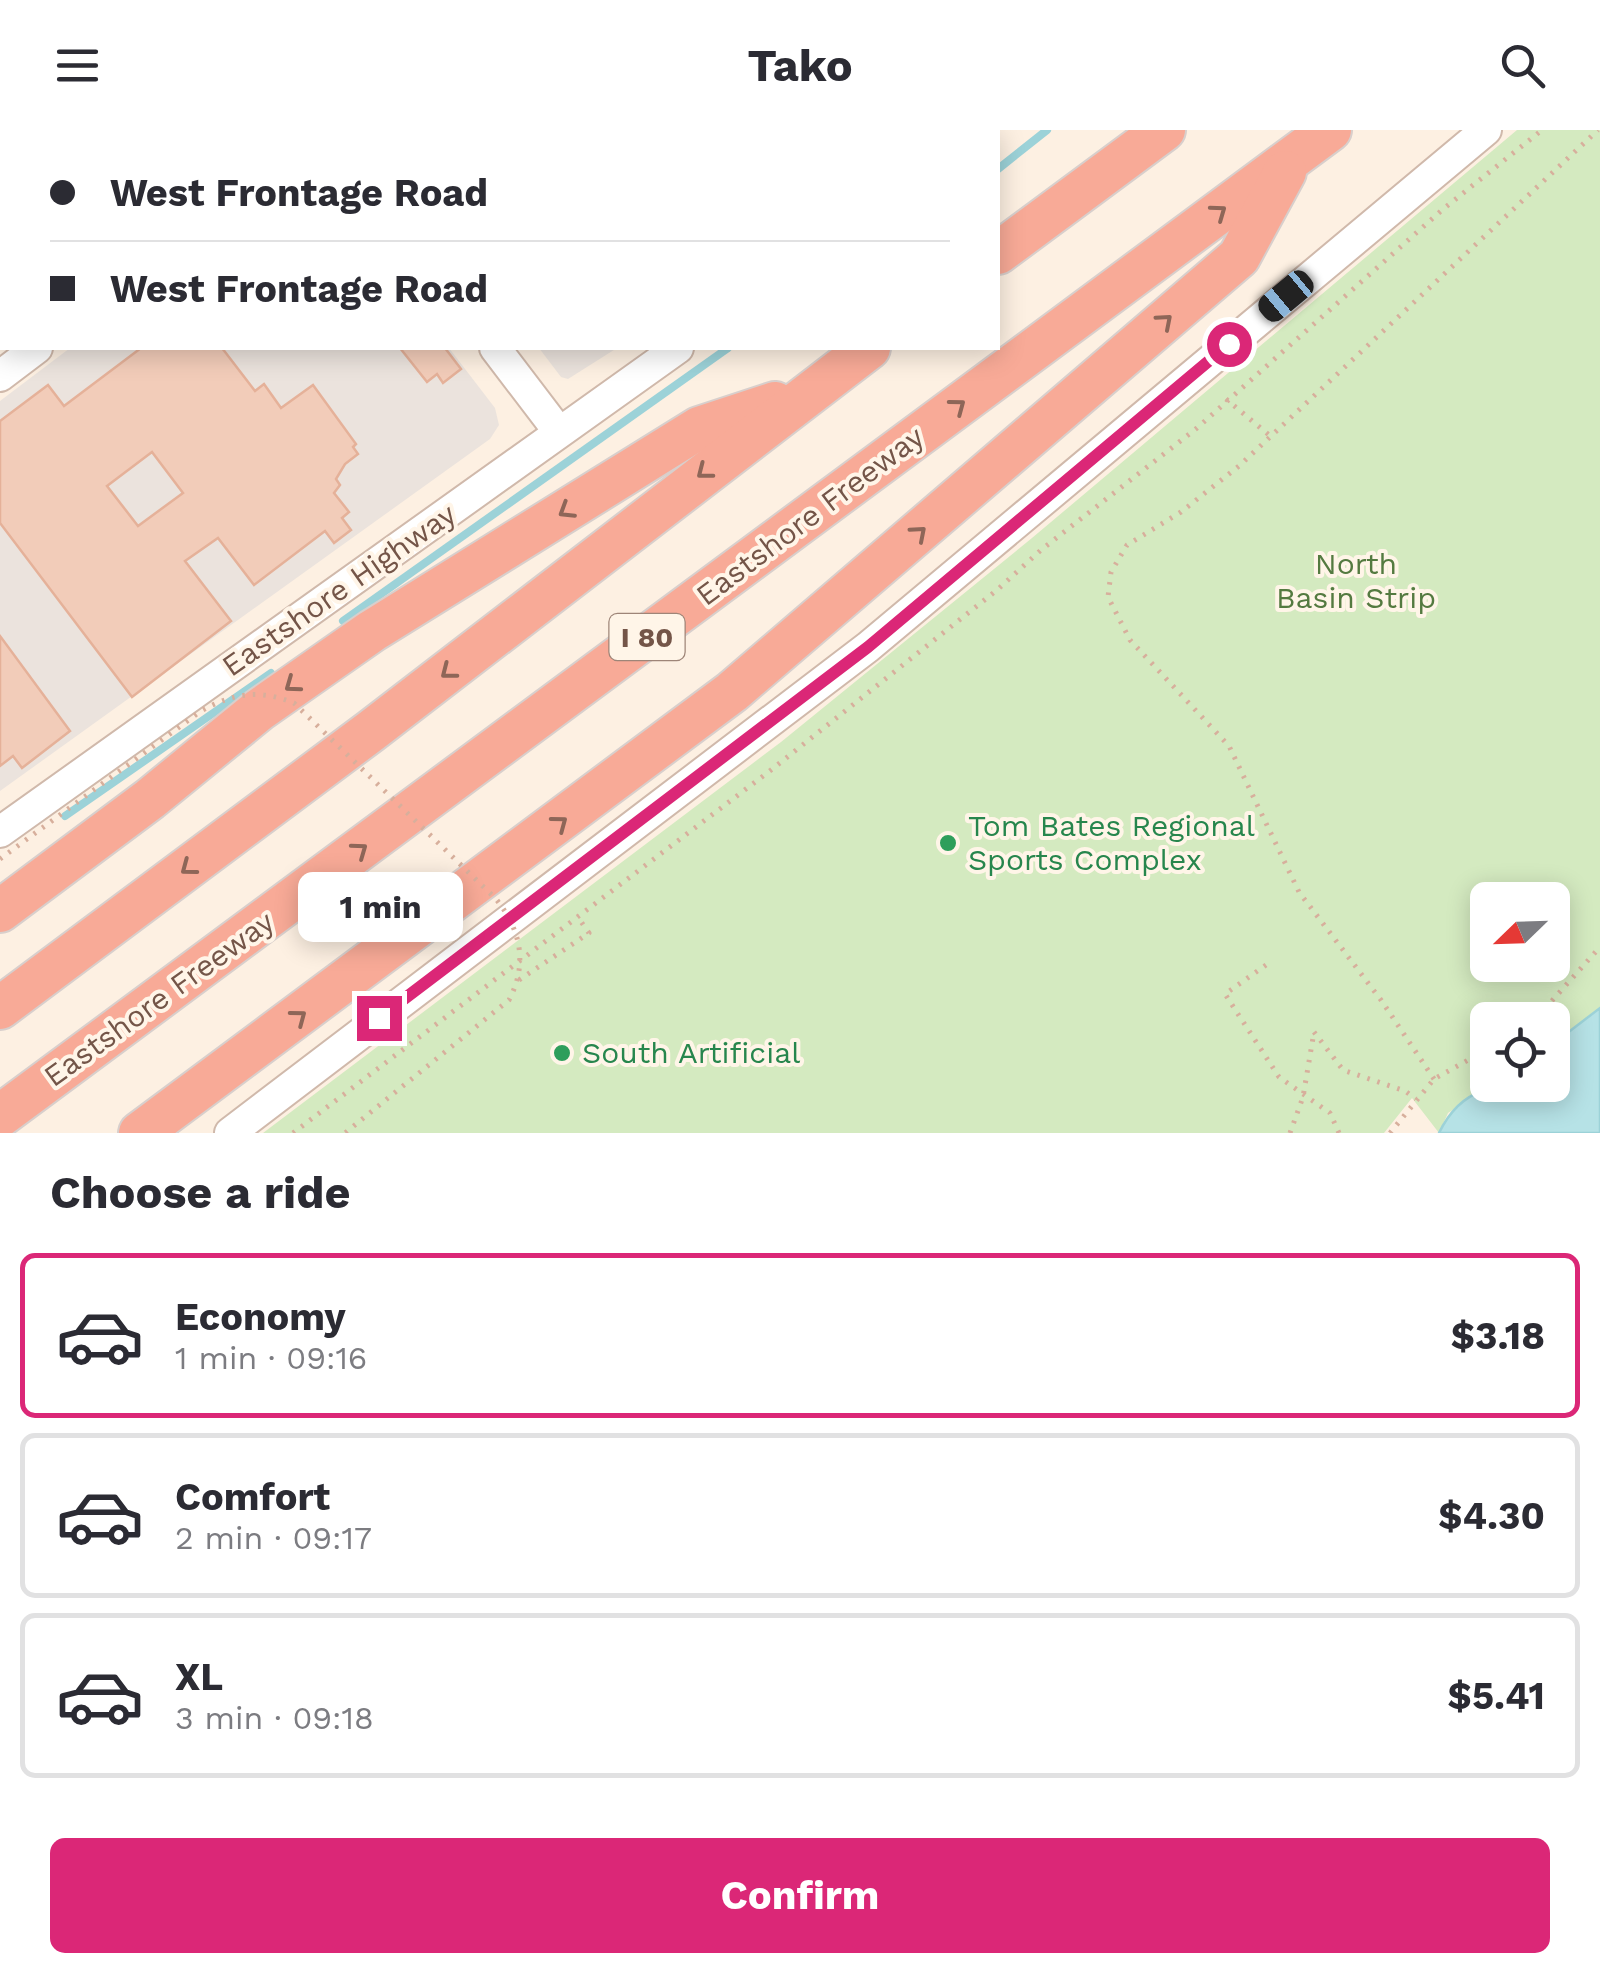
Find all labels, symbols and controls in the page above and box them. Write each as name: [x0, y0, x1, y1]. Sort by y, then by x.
icon: menu: [50, 38, 105, 93]
icon: search: [1495, 38, 1550, 93]
text: Tako: [747, 39, 853, 92]
text: West Frontage Road: [110, 171, 488, 215]
one-way arrow: [1208, 207, 1226, 224]
car: [1253, 265, 1319, 327]
text: West Frontage Road: [110, 267, 488, 311]
one-way arrow: [1153, 314, 1172, 332]
route start: [1207, 322, 1252, 367]
one-way arrow: [947, 400, 965, 417]
street label: Eastshore Freeway: [689, 418, 931, 613]
one-way arrow: [698, 461, 716, 478]
street label: Eastshore Highway: [215, 496, 463, 683]
one-way arrow: [559, 498, 577, 517]
one-way arrow: [907, 527, 926, 545]
park label: North Basin Strip: [1276, 546, 1436, 615]
road number: I 80: [610, 614, 684, 660]
one-way arrow: [441, 660, 459, 677]
one-way arrow: [285, 674, 303, 691]
place label: Tom Bates Regional Sports Complex: [968, 808, 1255, 877]
one-way arrow: [549, 817, 567, 834]
marker: Tom Bates Regional Sports Complex: [937, 832, 959, 854]
one-way arrow: [349, 845, 367, 862]
one-way arrow: [181, 856, 199, 873]
callout: 1 min: [296, 873, 462, 943]
north arrow: [1470, 882, 1570, 982]
map controls: [1470, 882, 1570, 1102]
text: 1 min: [339, 888, 422, 926]
street label: Eastshore Freeway: [37, 903, 281, 1094]
route end: [357, 996, 402, 1041]
button: locate: [1470, 1002, 1570, 1102]
one-way arrow: [288, 1011, 306, 1028]
place label: South Artificial: [582, 1035, 800, 1070]
marker: South Artificial: [551, 1042, 573, 1064]
text: Choose a ride: [50, 1166, 350, 1219]
icon: car: [55, 1291, 145, 1381]
text: Economy: [175, 1295, 346, 1339]
text: $3.18: [1451, 1314, 1545, 1358]
text: 1 min · 09:16: [175, 1339, 367, 1377]
icon: car: [55, 1471, 145, 1561]
text: Comfort: [175, 1475, 330, 1519]
text: $4.30: [1438, 1494, 1545, 1538]
text: 2 min · 09:17: [175, 1519, 372, 1557]
icon: car: [55, 1651, 145, 1741]
text: XL: [175, 1655, 223, 1699]
text: $5.41: [1448, 1674, 1545, 1718]
text: 3 min · 09:18: [175, 1699, 374, 1737]
button: Confirm: [50, 1838, 1550, 1953]

